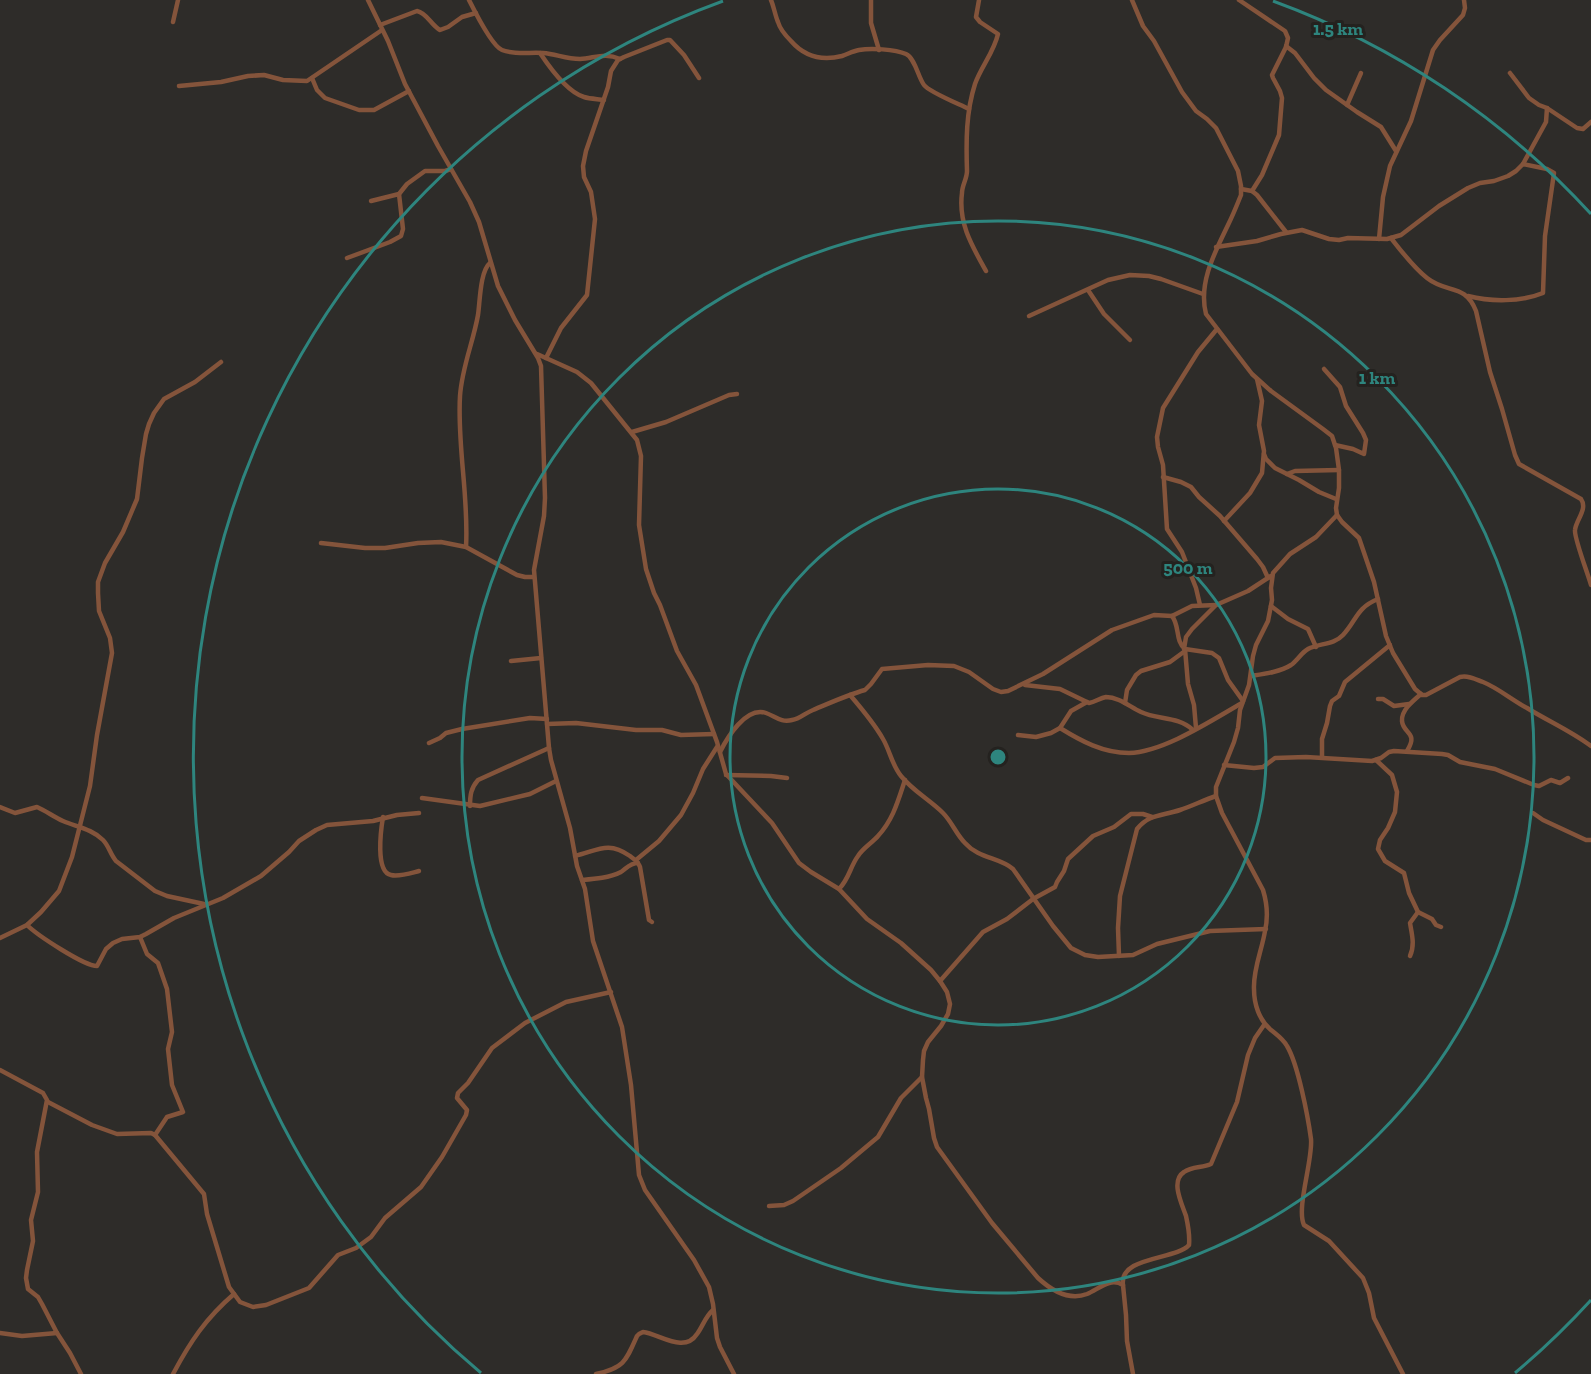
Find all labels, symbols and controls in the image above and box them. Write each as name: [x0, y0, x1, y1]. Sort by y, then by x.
text: 1.5 km: [1313, 18, 1363, 40]
text: 1 km: [1359, 367, 1395, 389]
text: 500 m: [1163, 557, 1213, 579]
centre of rings: [988, 747, 1008, 767]

